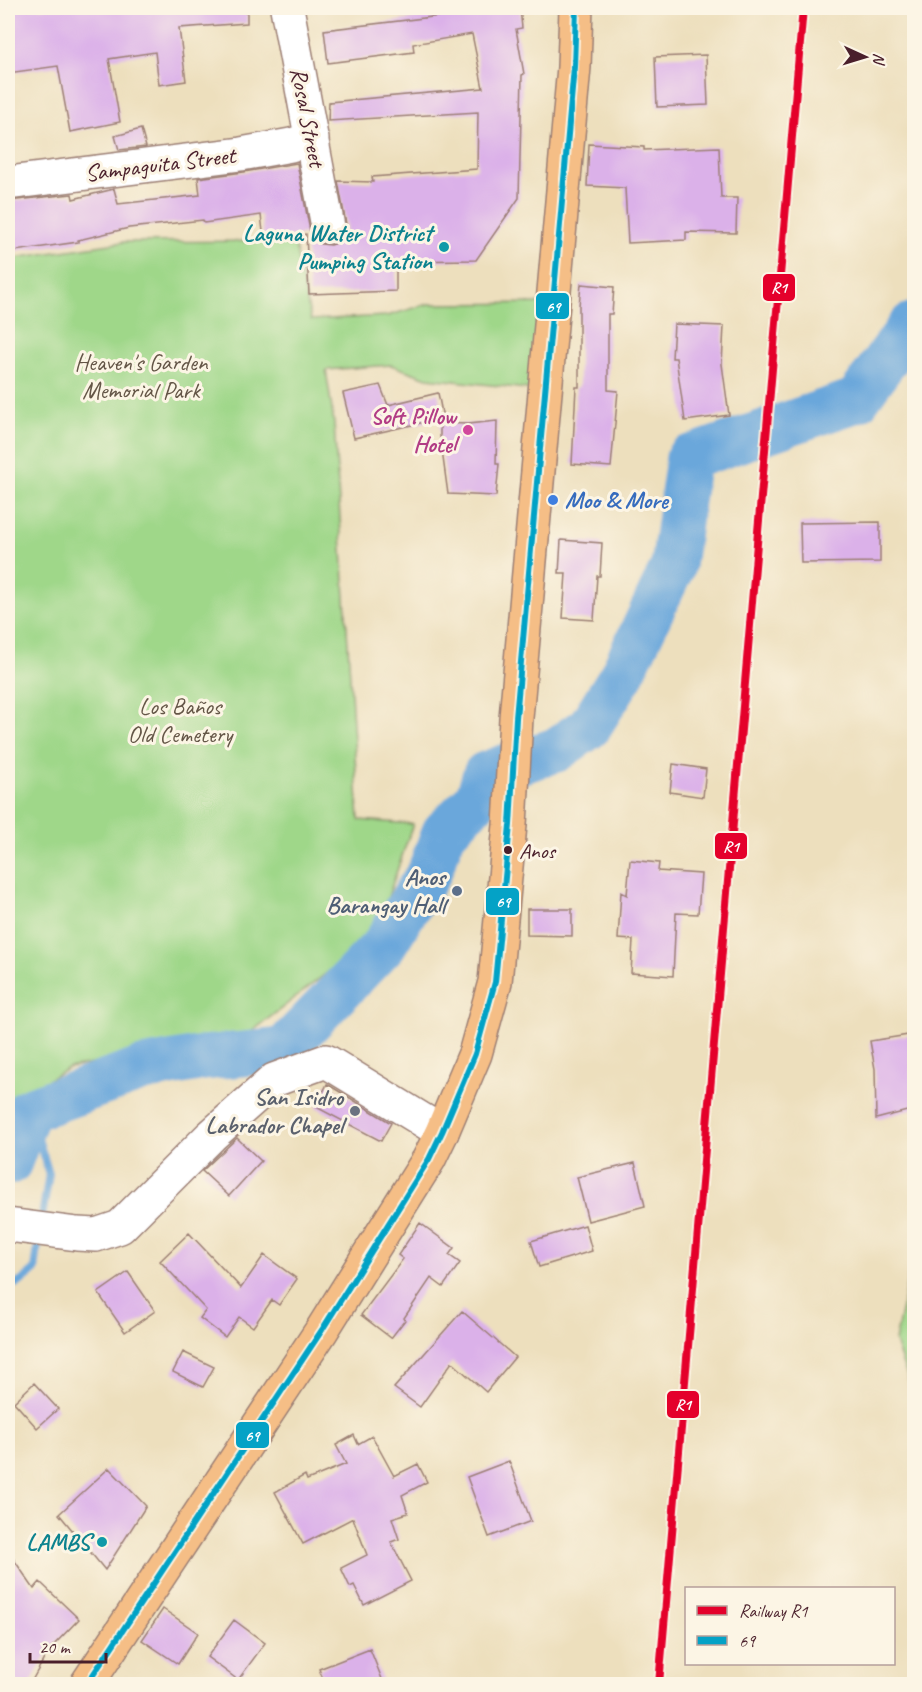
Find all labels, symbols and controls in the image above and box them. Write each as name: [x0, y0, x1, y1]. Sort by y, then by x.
north arrow: [835, 27, 895, 87]
text: N: [868, 52, 889, 67]
street label: Rosal Street: [284, 65, 333, 171]
street label: Sampaguita Street: [83, 140, 239, 188]
place label: Laguna Water District Pumping Station: [243, 218, 436, 276]
marker: Laguna Water District Pumping Station: [437, 240, 451, 254]
line badge: R1: [762, 273, 796, 302]
text: R1: [771, 278, 789, 298]
line badge: 69: [535, 292, 570, 320]
text: 69: [546, 297, 562, 317]
park label: Heaven's Garden Memorial Park: [74, 347, 209, 405]
place label: Soft Pillow Hotel: [370, 401, 461, 459]
marker: Soft Pillow Hotel: [461, 423, 475, 437]
place label: Moo & More: [565, 485, 670, 515]
marker: Moo & More: [546, 493, 560, 507]
park label: Los Baños Old Cemetery: [128, 691, 234, 749]
line badge: R1: [714, 832, 748, 860]
place label: Anos: [519, 837, 556, 865]
text: R1: [723, 837, 741, 857]
marker: Anos: [502, 844, 514, 856]
place label: Anos Barangay Hall: [326, 862, 450, 920]
marker: Anos Barangay Hall: [450, 884, 464, 898]
line badge: 69: [485, 887, 520, 916]
text: 69: [496, 892, 512, 912]
place label: San Isidro Labrador Chapel: [206, 1082, 348, 1140]
marker: San Isidro Labrador Chapel: [348, 1104, 362, 1118]
line badge: R1: [666, 1390, 700, 1419]
text: R1: [675, 1395, 693, 1415]
line badge: 69: [235, 1421, 270, 1449]
text: 69: [245, 1426, 261, 1446]
place label: LAMBS: [26, 1527, 95, 1557]
marker: LAMBS: [95, 1535, 109, 1549]
legend: [685, 1587, 895, 1665]
text: Railway R1: [739, 1600, 809, 1622]
scale bar: [30, 1626, 106, 1664]
text: 69: [739, 1630, 757, 1652]
text: 20 m: [39, 1636, 72, 1658]

